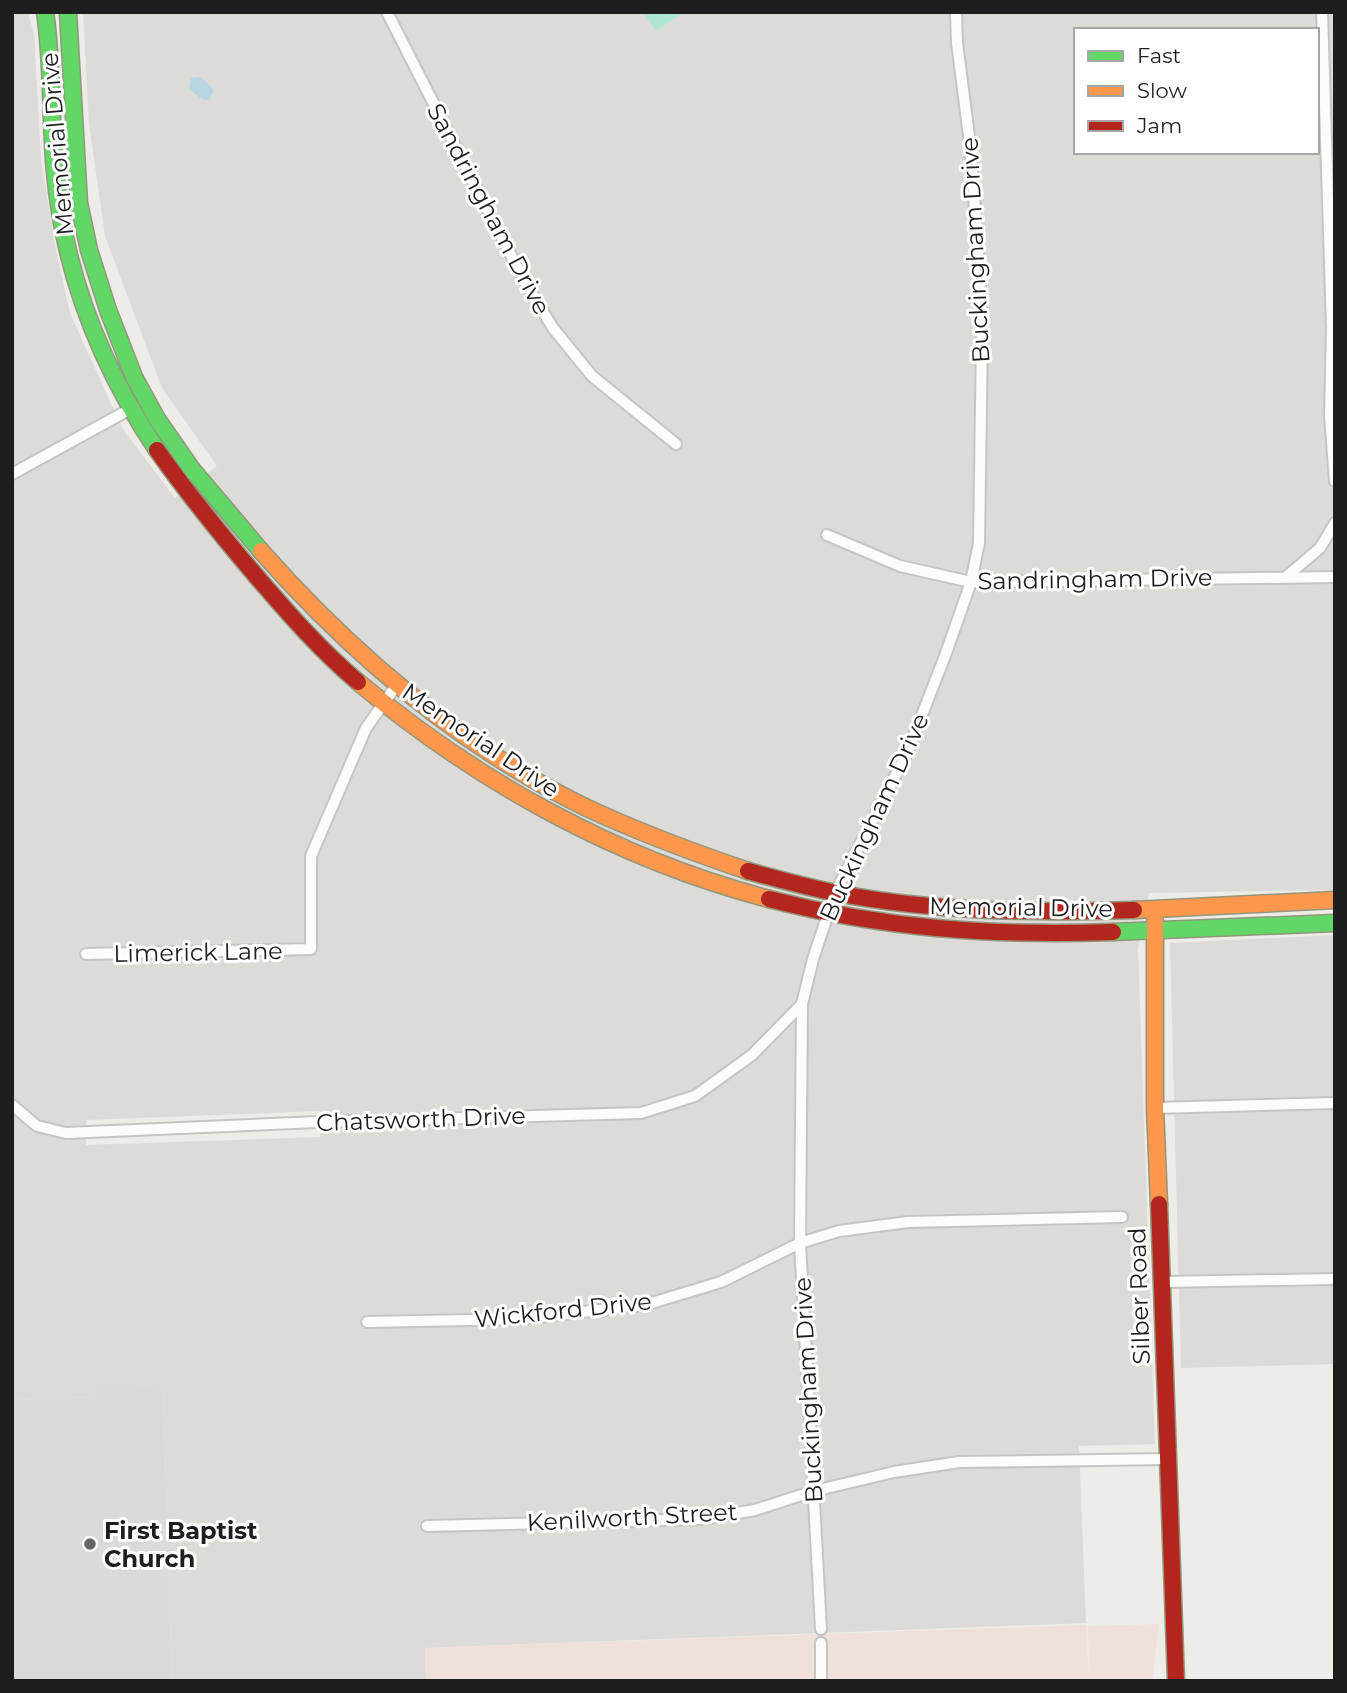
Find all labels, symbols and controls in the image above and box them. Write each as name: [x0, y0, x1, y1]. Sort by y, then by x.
legend: [1074, 28, 1319, 154]
text: Fast: [1137, 43, 1181, 68]
street label: Memorial Drive: [35, 51, 79, 237]
text: Slow: [1137, 78, 1187, 103]
street label: Sandringham Drive: [421, 98, 557, 320]
text: Jam: [1136, 113, 1182, 138]
street label: Buckingham Drive: [955, 136, 995, 364]
street label: Sandringham Drive: [977, 562, 1213, 596]
street label: Memorial Drive: [397, 677, 565, 803]
street label: Buckingham Drive: [813, 708, 935, 926]
street label: Memorial Drive: [929, 891, 1113, 923]
street label: Limerick Lane: [113, 936, 283, 968]
street label: Chatsworth Drive: [316, 1101, 526, 1137]
street label: Silber Road: [1122, 1227, 1156, 1365]
street label: Buckingham Drive: [788, 1276, 828, 1504]
street label: Wickford Drive: [473, 1286, 653, 1334]
street label: Kenilworth Street: [526, 1497, 738, 1537]
place label: First Baptist Church: [104, 1516, 258, 1573]
marker: First Baptist Church: [82, 1536, 98, 1552]

